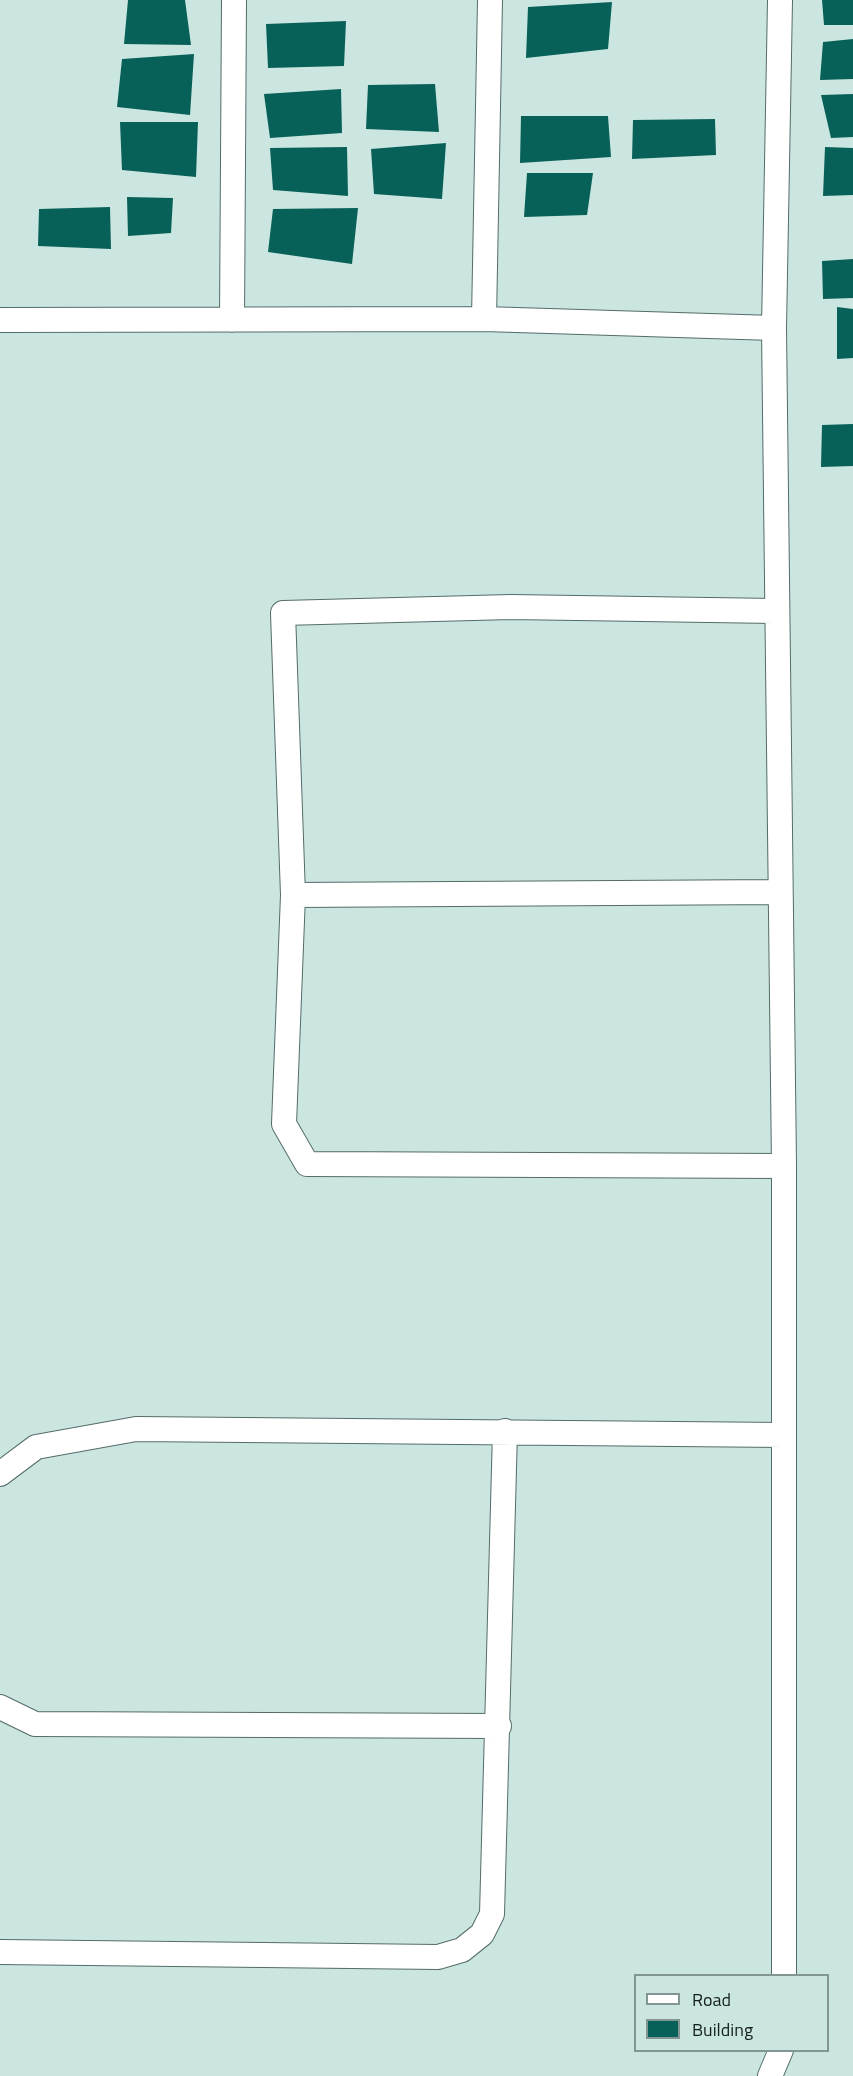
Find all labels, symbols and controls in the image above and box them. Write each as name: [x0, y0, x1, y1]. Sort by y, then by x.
legend: [634, 1974, 829, 2052]
text: Road: [692, 1986, 731, 2013]
text: Building: [692, 2016, 753, 2043]

